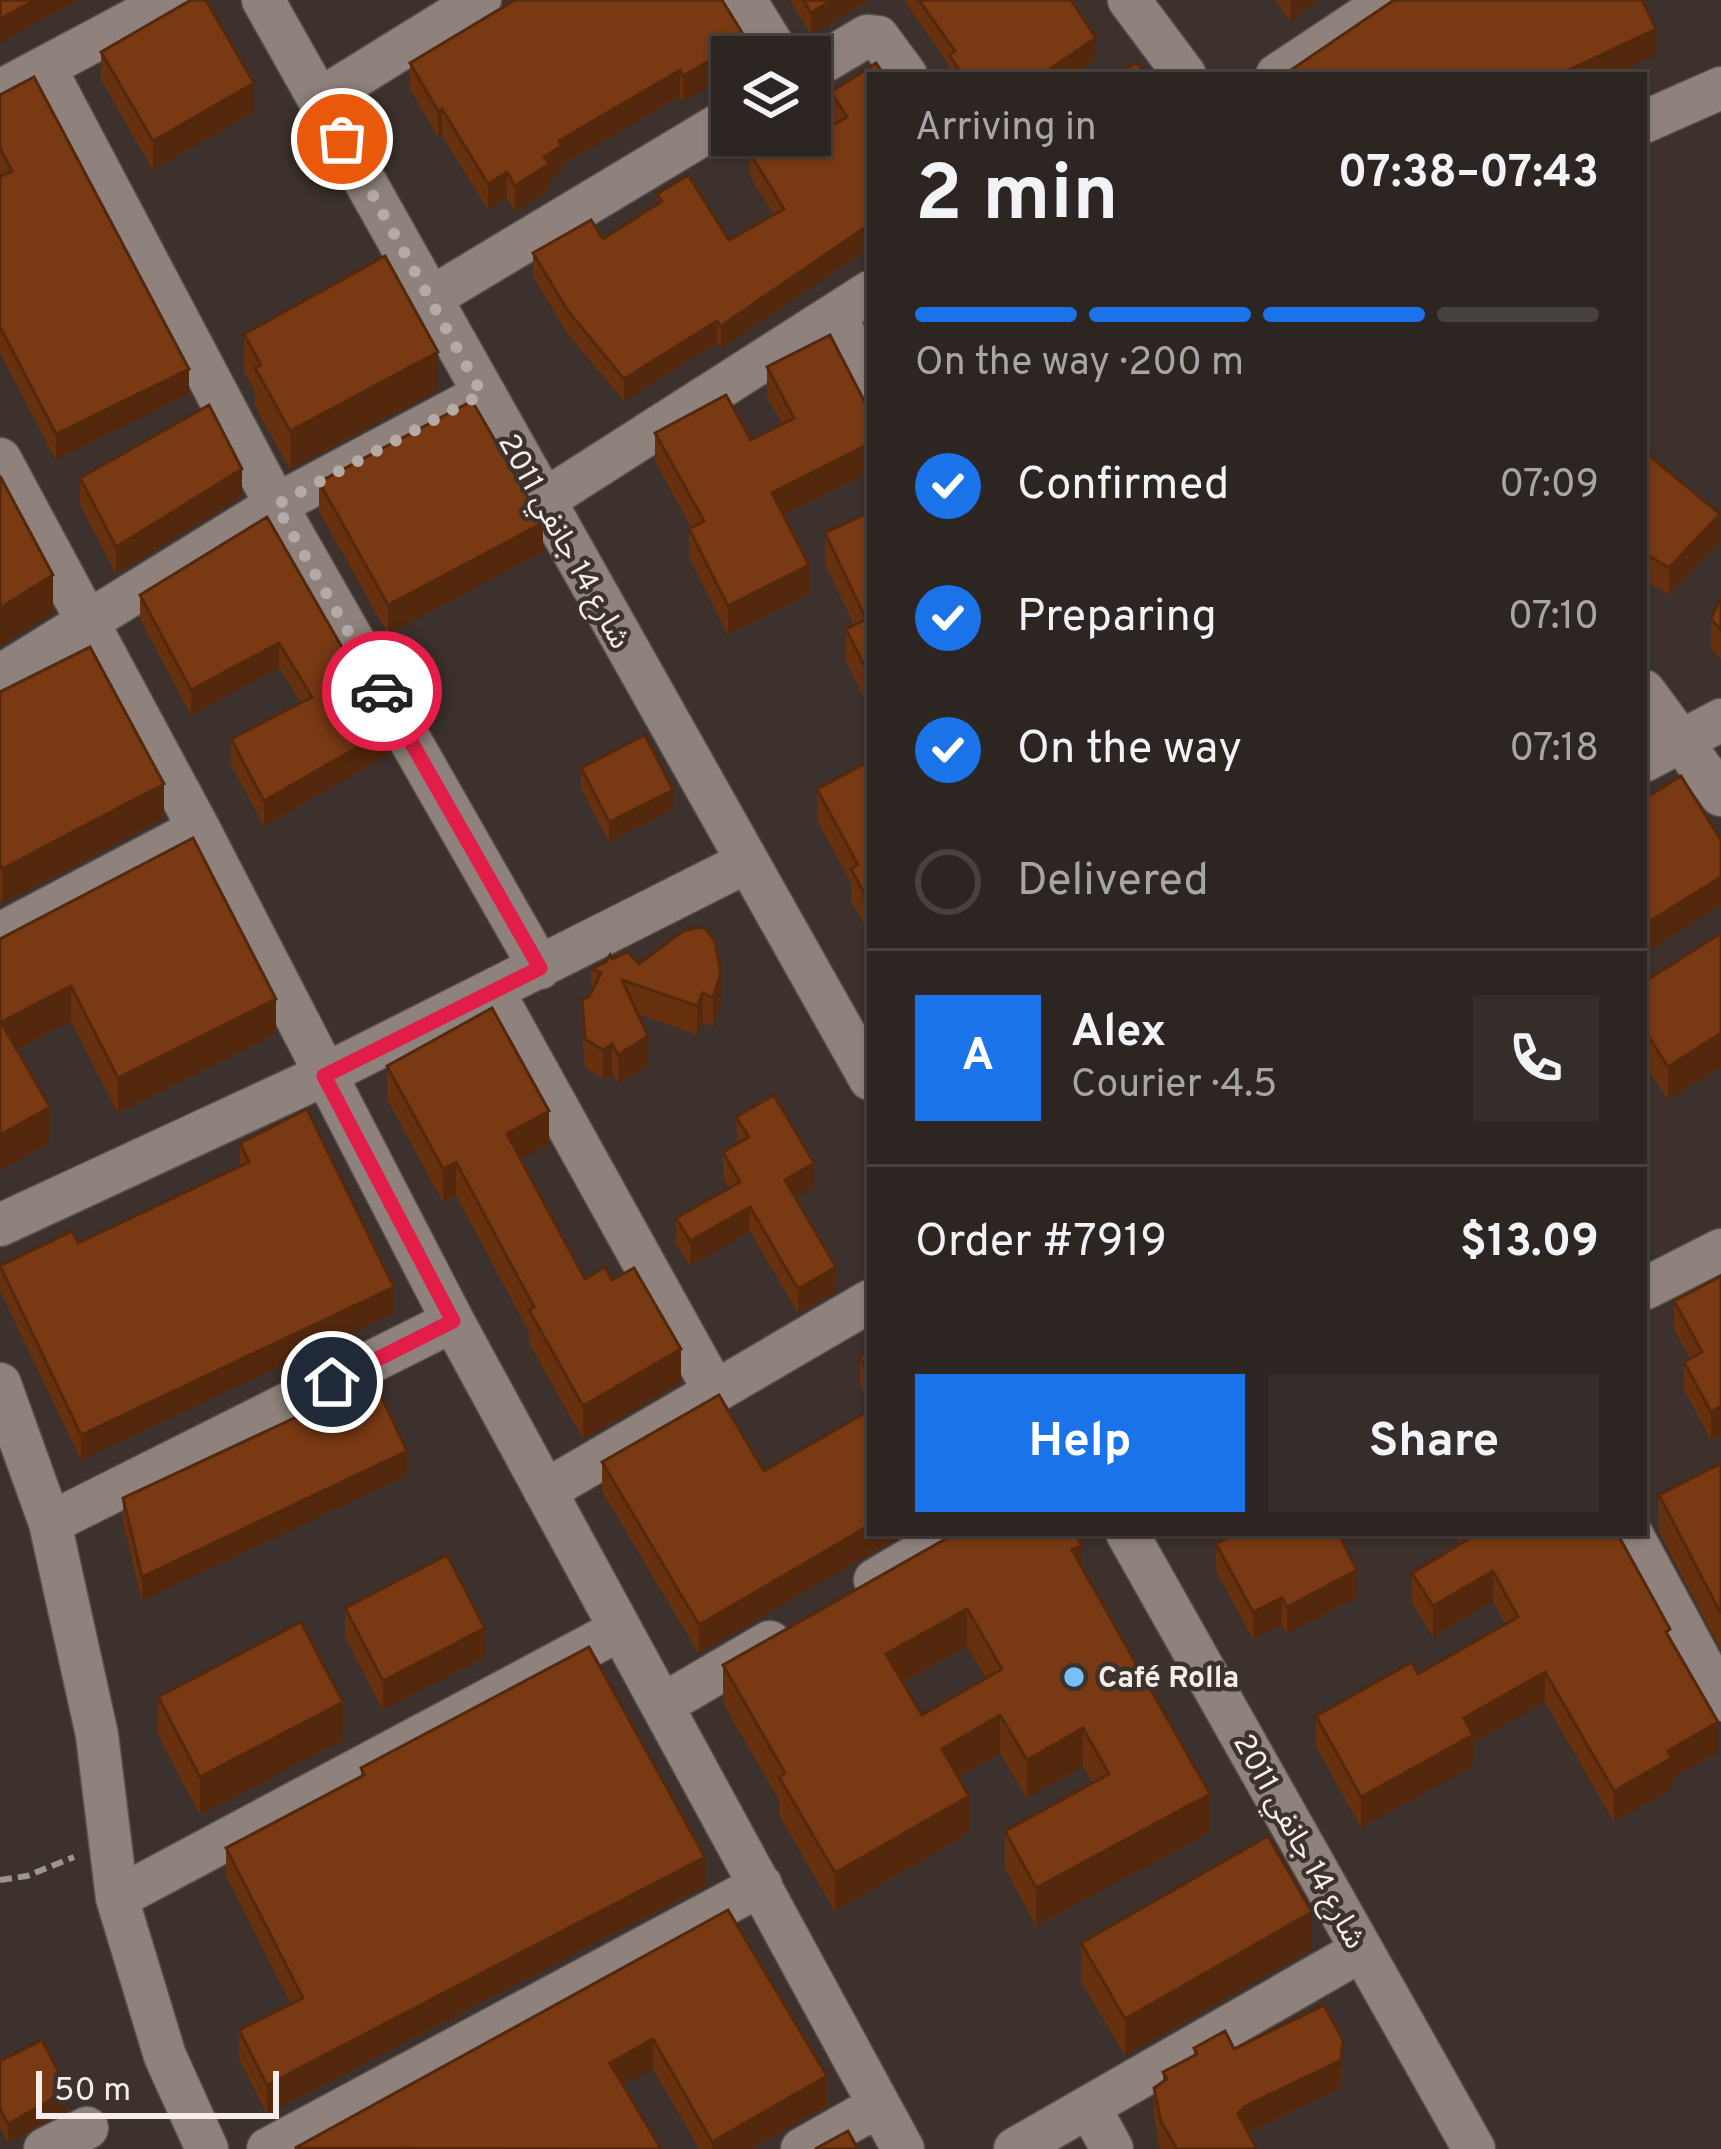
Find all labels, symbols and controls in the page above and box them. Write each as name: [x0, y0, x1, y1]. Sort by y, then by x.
map controls: [711, 36, 831, 156]
button: layers: [711, 36, 831, 156]
pin: [291, 88, 393, 190]
text: Arriving in: [915, 105, 1097, 154]
icon: bag: [309, 106, 375, 172]
text: 07:38–07:43: [1338, 146, 1599, 203]
text: 2 min: [915, 149, 1119, 248]
text: On the way · 200 m: [915, 340, 1244, 389]
street label: شارع 14 جانفي 2011: [487, 428, 637, 657]
icon: check: [915, 453, 981, 519]
text: Confirmed: [1017, 458, 1229, 515]
text: 07:09: [1499, 462, 1599, 511]
icon: check: [915, 585, 981, 651]
text: Preparing: [1017, 590, 1217, 647]
text: 07:10: [1508, 594, 1599, 643]
courier: [322, 631, 442, 751]
icon: car: [349, 658, 415, 724]
icon: check: [915, 717, 981, 783]
text: On the way: [1017, 722, 1242, 779]
text: 07:18: [1509, 726, 1599, 775]
text: Delivered: [1017, 854, 1209, 911]
button: phone: [1473, 995, 1599, 1121]
text: Alex: [1071, 1005, 1166, 1062]
text: A: [962, 1029, 994, 1086]
text: Courier · 4.5: [1071, 1062, 1277, 1111]
text: Order #7919: [915, 1215, 1167, 1272]
text: $13.09: [1460, 1215, 1599, 1272]
pin: [281, 1331, 383, 1433]
icon: home: [299, 1349, 365, 1415]
button: Help: [915, 1374, 1245, 1512]
button: Share: [1269, 1374, 1599, 1512]
place label: Café Rolla: [1098, 1661, 1239, 1698]
marker: Café Rolla: [1061, 1664, 1087, 1690]
street label: شارع 14 جانفي 2011: [1222, 1728, 1372, 1957]
scale bar: [36, 2065, 279, 2118]
text: 50 m: [54, 2071, 131, 2113]

